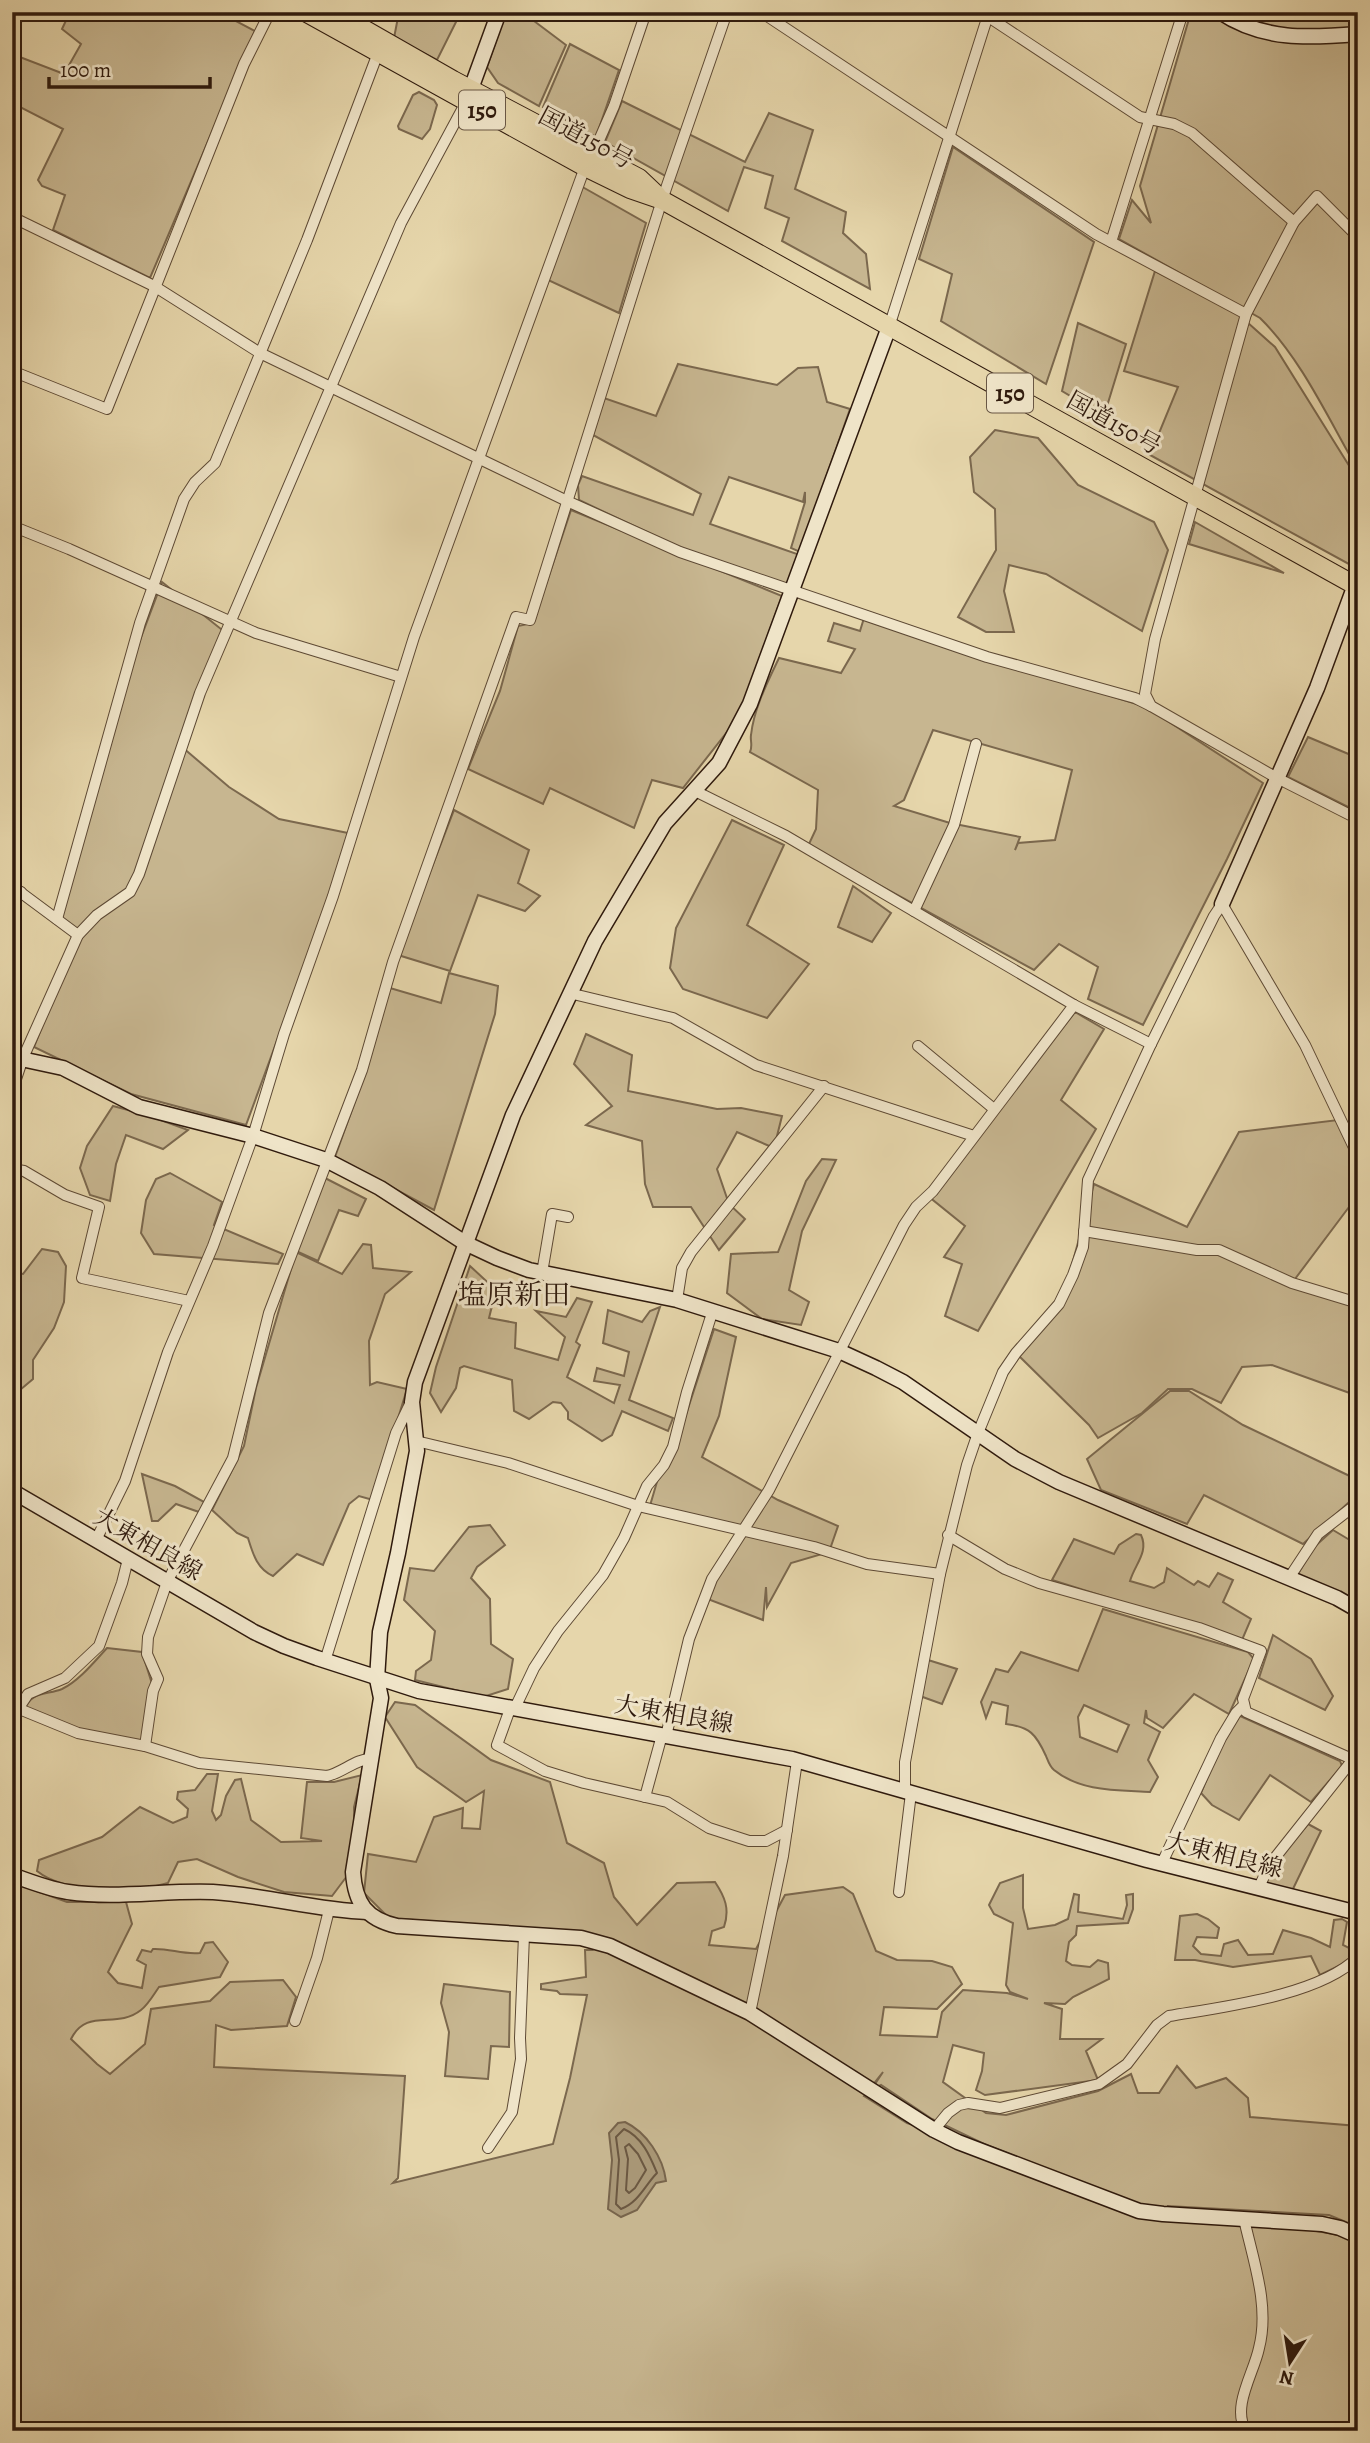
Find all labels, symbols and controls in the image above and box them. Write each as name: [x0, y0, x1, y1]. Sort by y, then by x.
scale bar: [49, 46, 210, 90]
text: 100 m: [60, 56, 111, 84]
road number: 150: [459, 90, 505, 130]
street label: 国道150号: [533, 100, 639, 176]
road number: 150: [987, 374, 1033, 412]
street label: 国道150号: [1061, 384, 1167, 462]
district label: 塩原新田: [458, 1276, 570, 1314]
street label: 大東相良線: [88, 1500, 208, 1588]
street label: 大東相良線: [612, 1688, 736, 1740]
street label: 大東相良線: [1162, 1825, 1286, 1885]
north arrow: [1254, 2328, 1324, 2398]
text: N: [1277, 2363, 1296, 2392]

